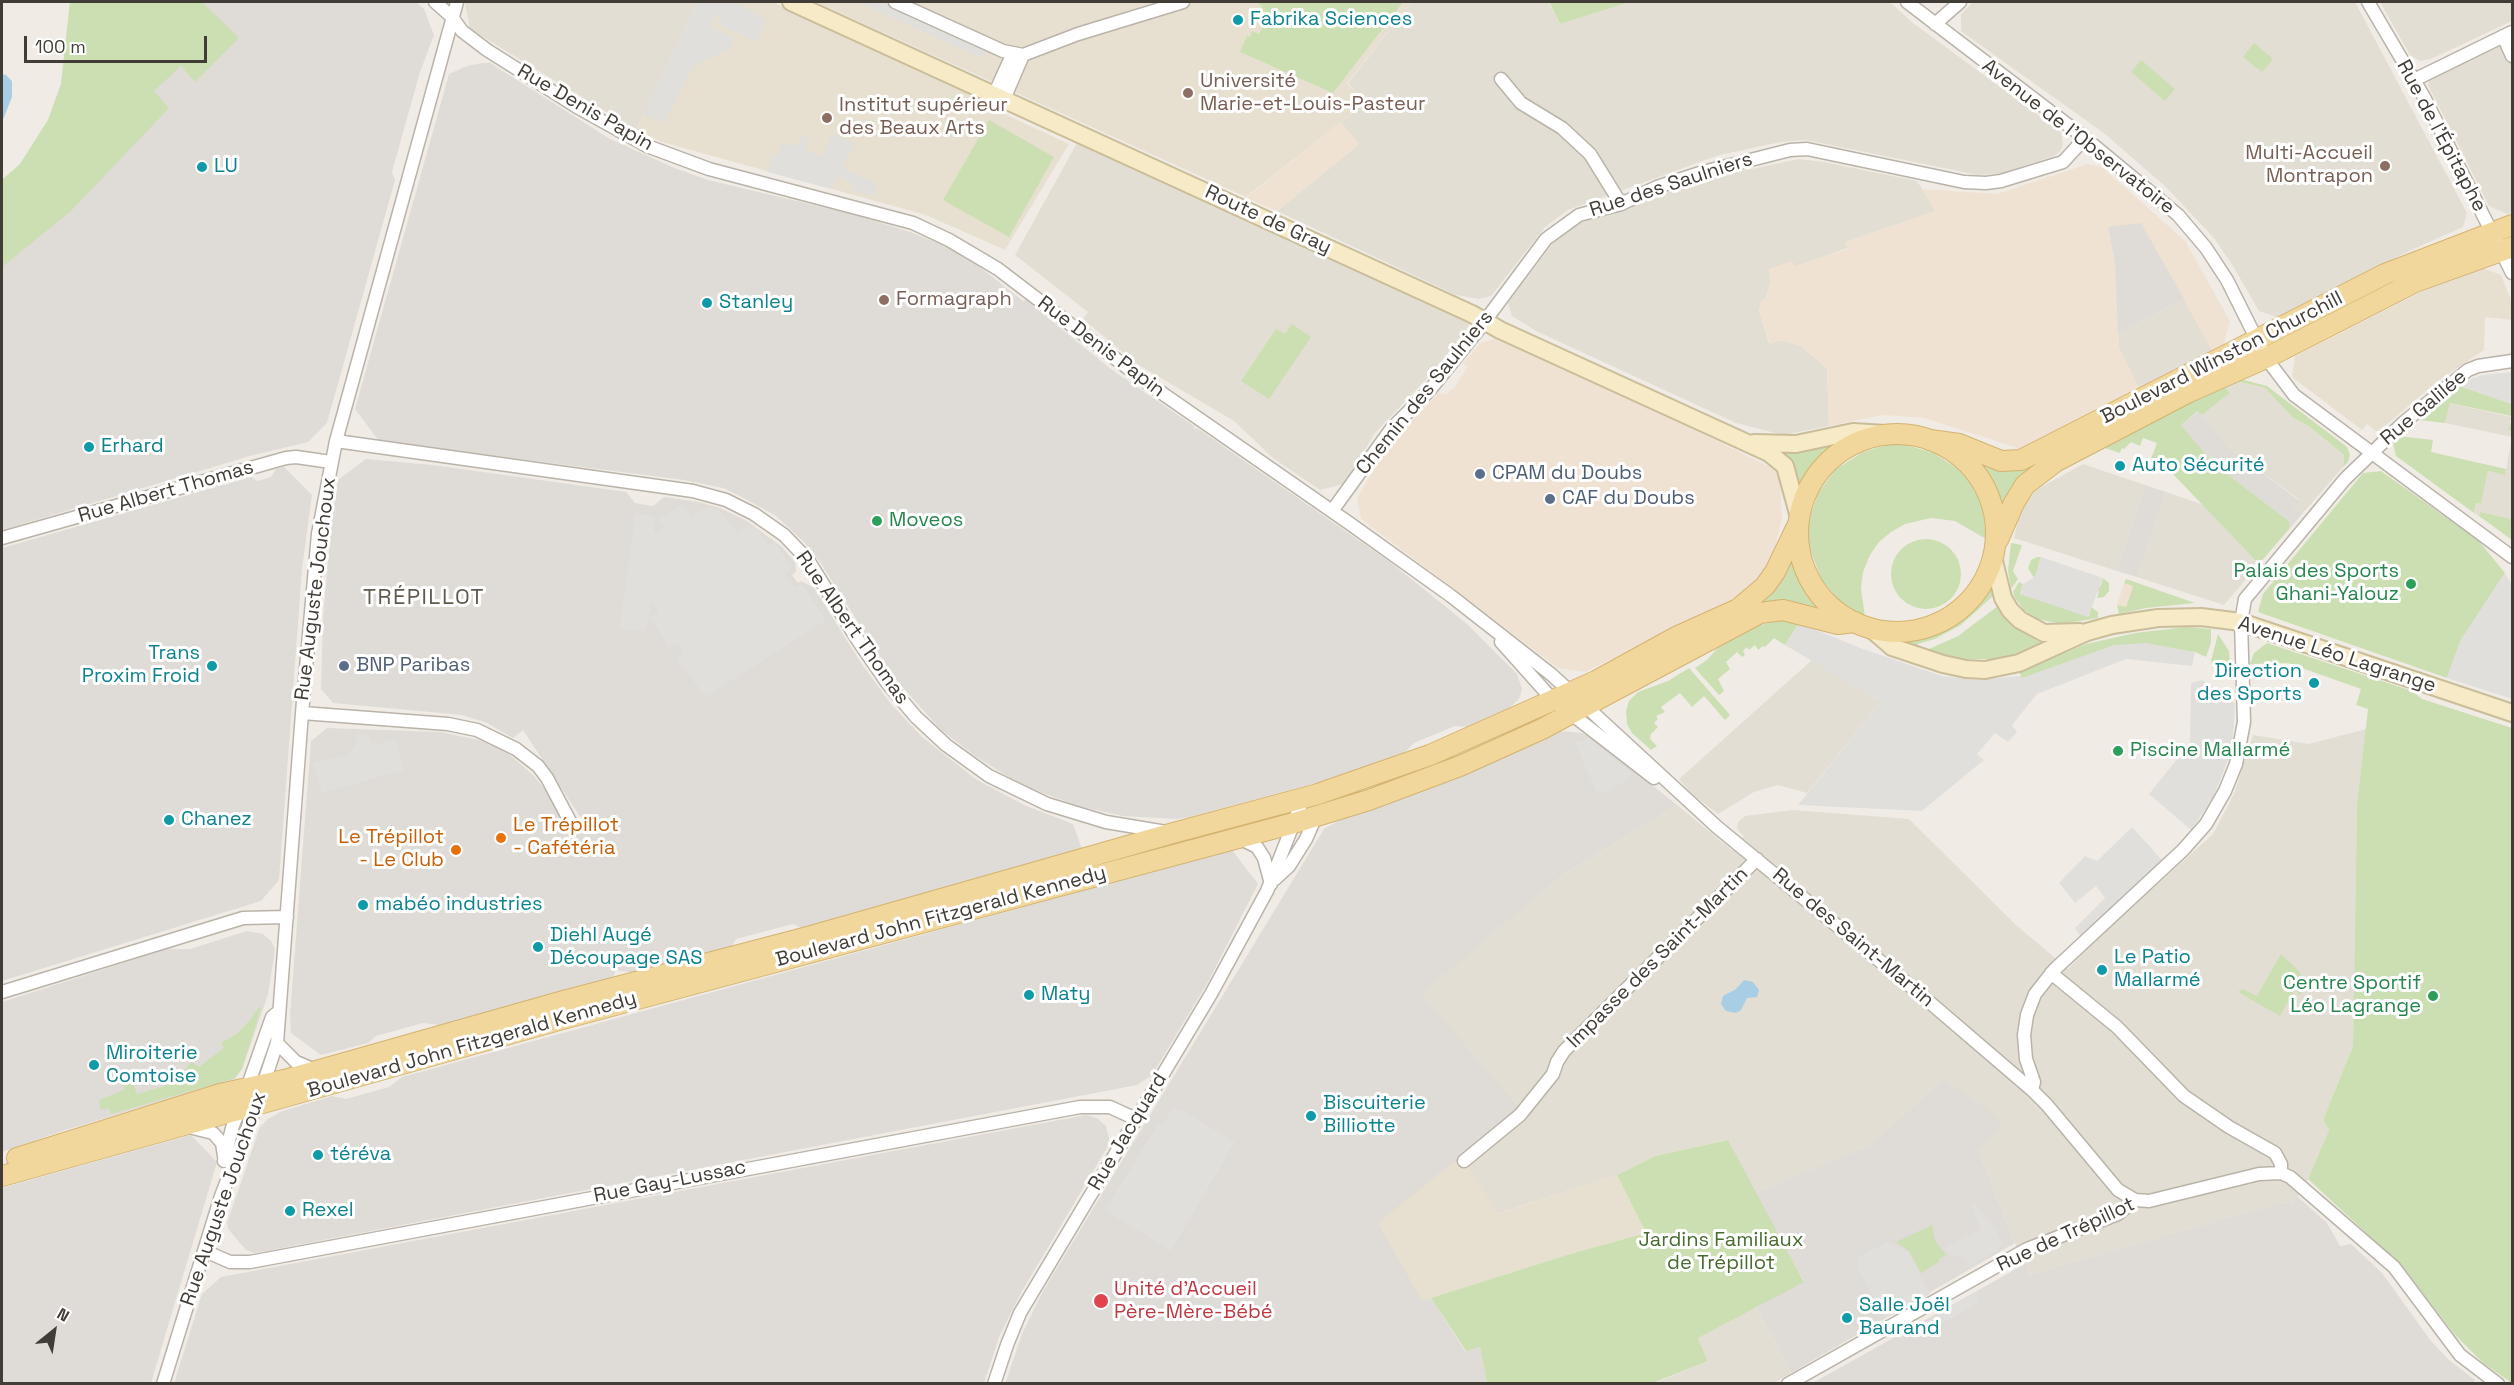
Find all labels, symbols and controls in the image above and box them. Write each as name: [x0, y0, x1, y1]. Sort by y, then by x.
place label: Fabrika Sciences: [1250, 8, 1412, 32]
marker: Fabrika Sciences: [1231, 13, 1245, 27]
scale bar: [27, 24, 210, 62]
text: 100 m: [35, 35, 86, 58]
street label: Avenue de l'Observatoire: [1977, 54, 2179, 220]
street label: Rue de l'Épitaphe: [2391, 56, 2491, 216]
street label: Rue Denis Papin: [513, 59, 657, 157]
place label: Université Marie-et-Louis-Pasteur: [1200, 70, 1426, 117]
marker: Université Marie-et-Louis-Pasteur: [1181, 86, 1195, 100]
place label: Institut supérieur des Beaux Arts: [839, 94, 1008, 141]
marker: Institut supérieur des Beaux Arts: [820, 111, 834, 125]
place label: Multi-Accueil Montrapon: [2245, 142, 2373, 189]
street label: Rue des Saulniers: [1587, 147, 1755, 223]
place label: LU: [214, 155, 238, 179]
marker: Multi-Accueil Montrapon: [2378, 159, 2392, 173]
marker: LU: [195, 160, 209, 174]
street label: Route de Gray: [1201, 180, 1335, 260]
street label: Boulevard Winston Churchill: [2097, 286, 2347, 430]
place label: Formagraph: [896, 288, 1012, 312]
place label: Stanley: [719, 291, 793, 315]
street label: Rue Denis Papin: [1033, 291, 1169, 403]
marker: Formagraph: [877, 293, 891, 307]
marker: Stanley: [700, 296, 714, 310]
street label: Chemin des Saulniers: [1351, 306, 1499, 480]
street label: Rue Galilée: [2376, 365, 2472, 451]
place label: Erhard: [101, 435, 164, 459]
marker: Erhard: [82, 440, 96, 454]
place label: Auto Sécurité: [2132, 454, 2265, 478]
street label: Rue Albert Thomas: [75, 455, 257, 529]
marker: Auto Sécurité: [2113, 459, 2127, 473]
place label: CPAM du Doubs: [1492, 462, 1642, 486]
marker: CPAM du Doubs: [1473, 467, 1487, 481]
street label: Rue Auguste Jouchoux: [290, 476, 342, 702]
place label: CAF du Doubs: [1562, 487, 1695, 511]
marker: CAF du Doubs: [1543, 492, 1557, 506]
place label: Moveos: [889, 509, 963, 533]
marker: Moveos: [870, 514, 884, 528]
street label: Rue Albert Thomas: [790, 547, 914, 709]
place label: Palais des Sports Ghani-Yalouz: [2234, 560, 2399, 607]
marker: Palais des Sports Ghani-Yalouz: [2404, 577, 2418, 591]
district label: TRÉPILLOT: [363, 585, 485, 611]
street label: Avenue Léo Lagrange: [2235, 612, 2439, 698]
place label: Trans Proxim Froid: [82, 642, 200, 689]
place label: BNP Paribas: [356, 654, 470, 678]
marker: Trans Proxim Froid: [205, 659, 219, 673]
marker: BNP Paribas: [337, 659, 351, 673]
place label: Direction des Sports: [2197, 660, 2302, 707]
marker: Direction des Sports: [2307, 676, 2321, 690]
place label: Piscine Mallarmé: [2130, 739, 2290, 763]
marker: Piscine Mallarmé: [2111, 744, 2125, 758]
place label: Chanez: [181, 808, 252, 832]
marker: Chanez: [162, 813, 176, 827]
place label: Le Trépillot - Cafétéria: [513, 814, 619, 861]
place label: Le Trépillot - Le Club: [338, 826, 444, 873]
marker: Le Trépillot - Cafétéria: [494, 831, 508, 845]
marker: Le Trépillot - Le Club: [449, 843, 463, 857]
street label: Boulevard John Fitzgerald Kennedy: [773, 861, 1109, 973]
street label: Impasse des Saint-Martin: [1562, 862, 1754, 1054]
street label: Rue des Saint-Martin: [1767, 863, 1939, 1013]
place label: mabéo industries: [375, 893, 543, 917]
marker: mabéo industries: [356, 898, 370, 912]
place label: Diehl Augé Découpage SAS: [550, 924, 703, 971]
marker: Diehl Augé Découpage SAS: [531, 940, 545, 954]
place label: Le Patio Mallarmé: [2114, 946, 2201, 993]
marker: Le Patio Mallarmé: [2095, 963, 2109, 977]
place label: Centre Sportif Léo Lagrange: [2283, 972, 2421, 1019]
place label: Maty: [1041, 983, 1091, 1007]
street label: Boulevard John Fitzgerald Kennedy: [305, 986, 639, 1104]
marker: Maty: [1022, 988, 1036, 1002]
marker: Centre Sportif Léo Lagrange: [2426, 989, 2440, 1003]
place label: Miroiterie Comtoise: [106, 1042, 198, 1089]
marker: Miroiterie Comtoise: [87, 1058, 101, 1072]
street label: Rue Jacquard: [1083, 1069, 1173, 1195]
street label: Rue Auguste Jouchoux: [176, 1089, 272, 1309]
place label: Biscuiterie Billiotte: [1323, 1092, 1426, 1139]
marker: Biscuiterie Billiotte: [1304, 1109, 1318, 1123]
place label: téréva: [330, 1143, 391, 1167]
marker: téréva: [311, 1148, 325, 1162]
street label: Rue Gay-Lussac: [592, 1155, 748, 1209]
street label: Rue de Trépillot: [1993, 1192, 2139, 1278]
place label: Rexel: [302, 1199, 354, 1223]
marker: Rexel: [283, 1204, 297, 1218]
park label: Jardins Familiaux de Trépillot: [1638, 1229, 1804, 1276]
place label: Unité d’Accueil Père-Mère-Bébé: [1114, 1278, 1273, 1325]
marker: Unité d’Accueil Père-Mère-Bébé: [1092, 1292, 1110, 1310]
place label: Salle Joël Baurand: [1859, 1294, 1950, 1341]
north arrow: [24, 1301, 84, 1361]
text: N: [53, 1303, 73, 1327]
marker: Salle Joël Baurand: [1840, 1311, 1854, 1325]

